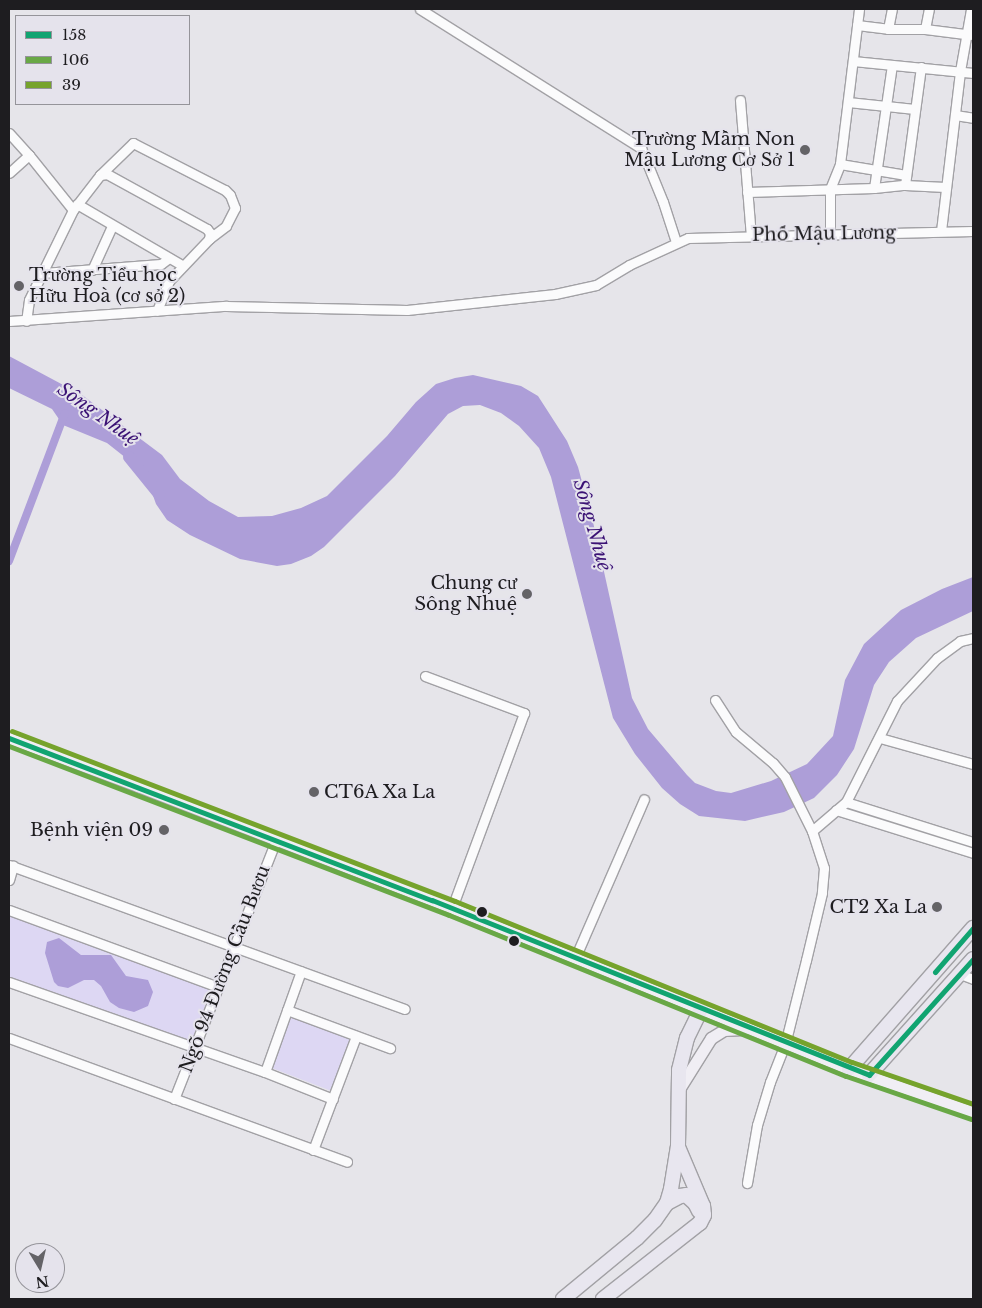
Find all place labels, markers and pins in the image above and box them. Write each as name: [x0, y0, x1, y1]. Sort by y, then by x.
place label: Trường Mầm Non Mậu Lương Cơ Sở 1: [624, 129, 795, 172]
marker: Trường Mầm Non Mậu Lương Cơ Sở 1: [799, 144, 811, 156]
place label: Trường Tiểu học Hữu Hoà (cơ sở 2): [29, 265, 185, 308]
marker: Trường Tiểu học Hữu Hoà (cơ sở 2): [13, 280, 25, 292]
place label: Chung cư Sông Nhuệ: [414, 573, 517, 616]
marker: Chung cư Sông Nhuệ: [521, 588, 533, 600]
place label: CT6A Xa La: [324, 781, 436, 803]
marker: CT6A Xa La: [308, 786, 320, 798]
place label: Bệnh viện 09: [30, 819, 153, 841]
marker: Bệnh viện 09: [157, 823, 171, 837]
place label: CT2 Xa La: [829, 896, 927, 918]
marker: CT2 Xa La: [931, 901, 943, 913]
unlabelled marker: [477, 907, 487, 917]
unlabelled marker: [509, 936, 519, 946]

